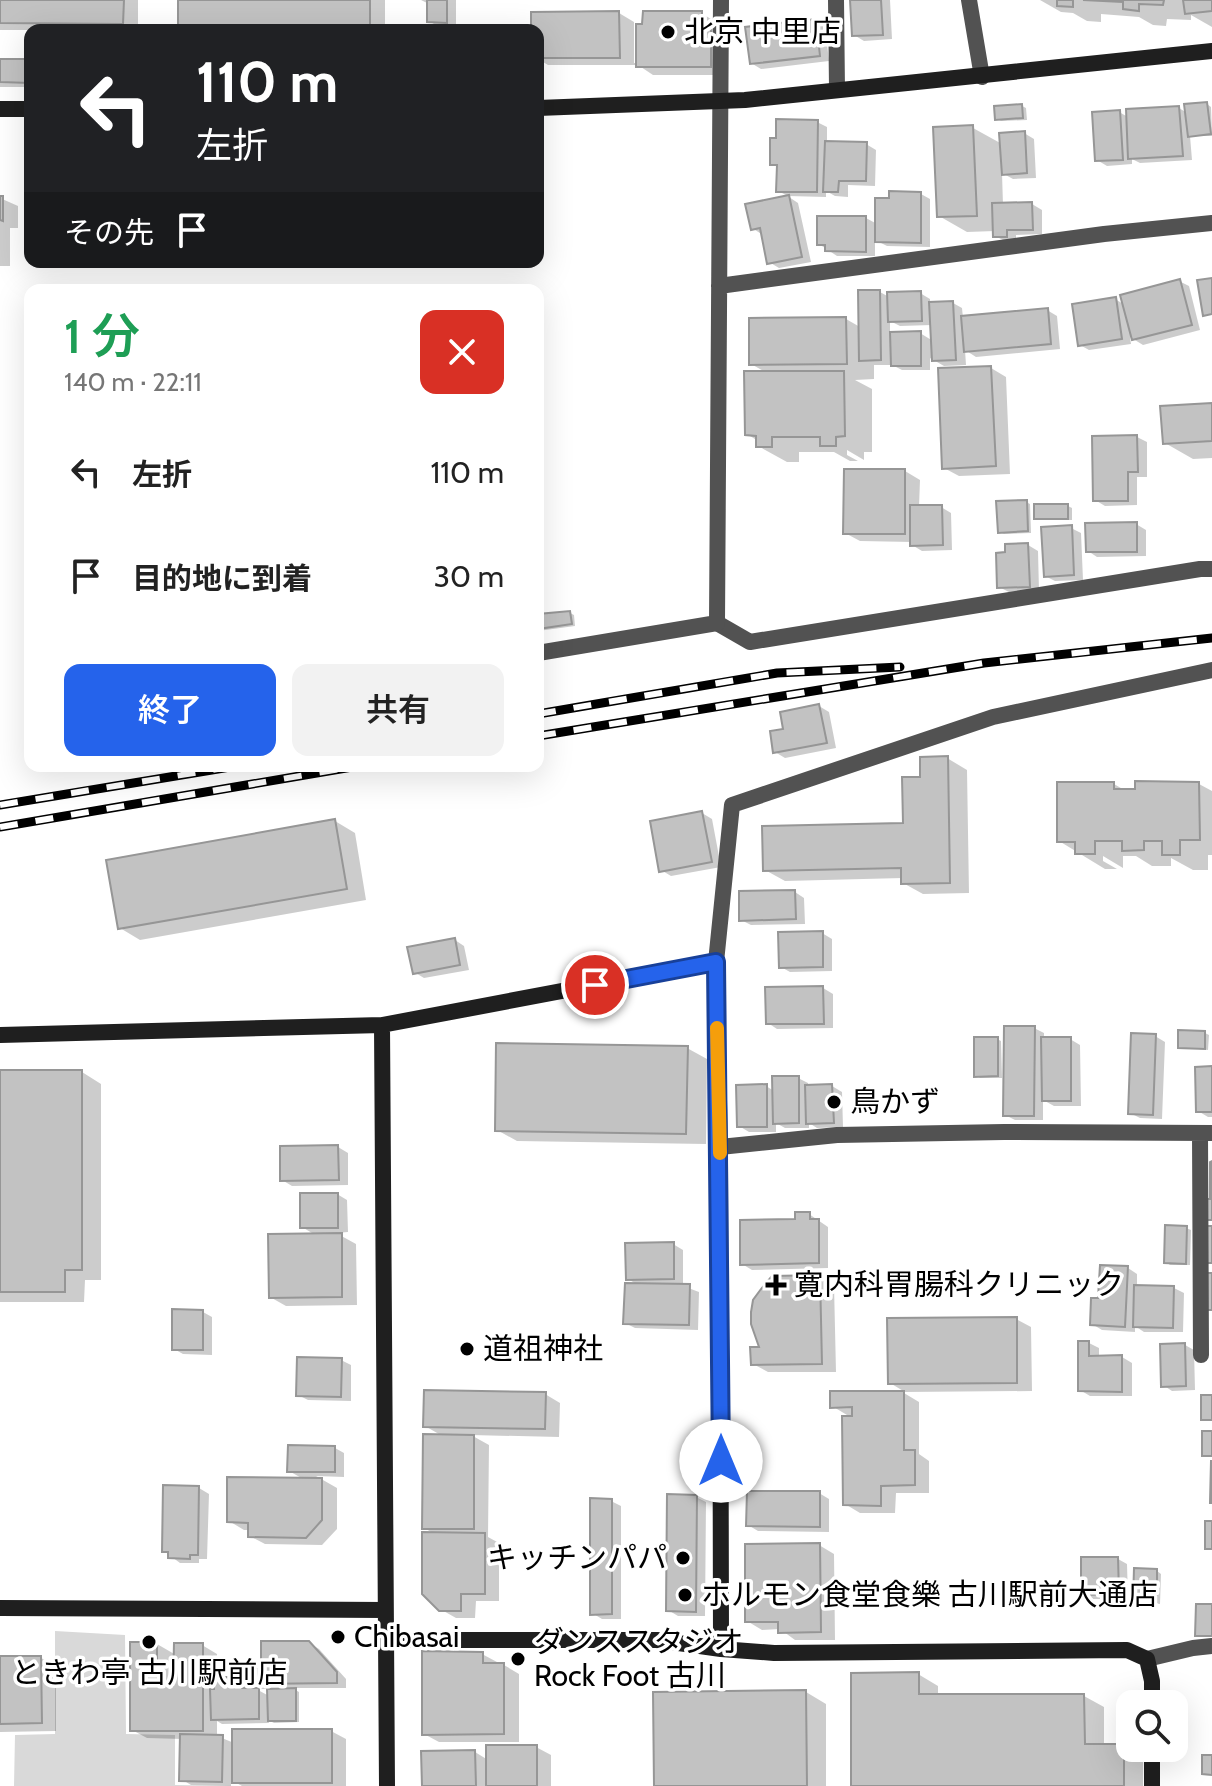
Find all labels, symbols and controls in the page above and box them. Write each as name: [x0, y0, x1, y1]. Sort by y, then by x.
place label: 北京 中里店: [684, 13, 841, 50]
marker: 北京 中里店: [659, 23, 677, 41]
text: 110 m: [196, 48, 338, 116]
icon: left: [64, 56, 168, 160]
text: 左折: [196, 123, 268, 167]
icon: arrive: [170, 208, 214, 252]
text: その先: [64, 214, 154, 251]
text: 1 分: [64, 307, 140, 365]
button: close: [420, 310, 504, 394]
text: 140 m · 22:11: [64, 366, 202, 398]
icon: left: [64, 450, 108, 494]
text: 110 m: [430, 454, 504, 491]
text: 左折: [132, 456, 192, 493]
icon: arrive: [64, 554, 108, 598]
text: 30 m: [434, 558, 504, 595]
text: 目的地に到着: [132, 560, 312, 597]
button: 終了: [64, 664, 276, 756]
button: 共有: [292, 664, 504, 756]
pin: [561, 951, 629, 1019]
icon: arrive: [573, 963, 617, 1007]
place label: 鳥かず: [850, 1083, 940, 1120]
marker: 鳥かず: [825, 1093, 843, 1111]
place label: 寛内科胃腸科クリニック: [794, 1266, 1124, 1303]
marker: 寛内科胃腸科クリニック: [765, 1274, 787, 1296]
place label: 道祖神社: [483, 1330, 603, 1367]
marker: 道祖神社: [458, 1340, 476, 1358]
position arrow: [679, 1419, 763, 1503]
place label: キッチンパパ: [487, 1539, 667, 1576]
marker: キッチンパパ: [674, 1549, 692, 1567]
place label: ホルモン食堂食樂 古川駅前大通店: [701, 1576, 1158, 1613]
marker: ホルモン食堂食樂 古川駅前大通店: [676, 1586, 694, 1604]
place label: Chibasai: [354, 1618, 459, 1655]
place label: ダンススタジオ Rock Foot 古川: [534, 1623, 743, 1694]
marker: Chibasai: [329, 1628, 347, 1646]
marker: ときわ亭 古川駅前店: [140, 1633, 158, 1651]
marker: ダンススタジオ Rock Foot 古川: [509, 1650, 527, 1668]
place label: ときわ亭 古川駅前店: [11, 1654, 287, 1691]
map controls: [1116, 1690, 1188, 1762]
button: search: [1116, 1690, 1188, 1762]

